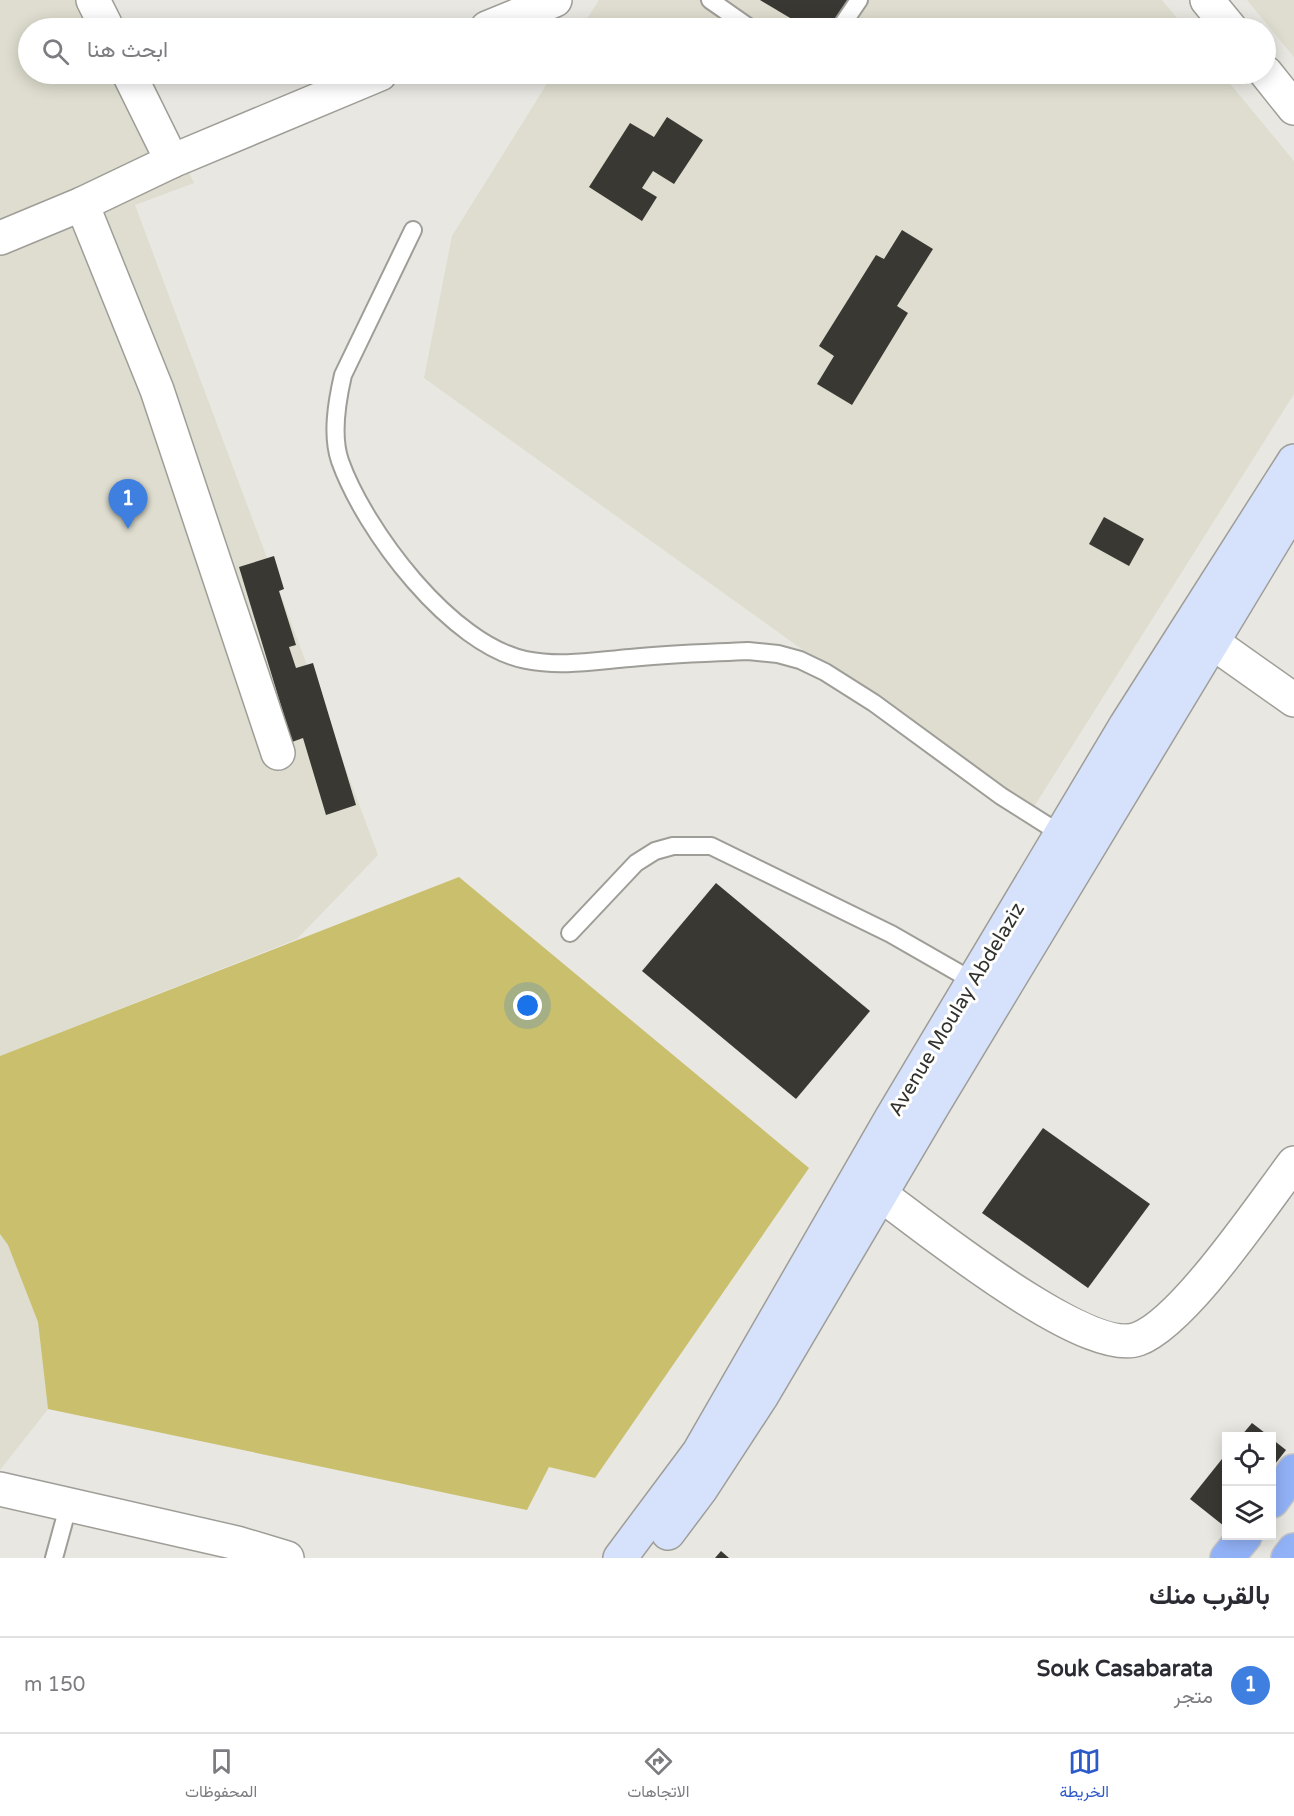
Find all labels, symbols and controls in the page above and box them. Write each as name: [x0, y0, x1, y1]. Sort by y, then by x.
search box: [18, 18, 1276, 84]
icon: search: [39, 35, 72, 68]
text: ابحث هنا: [87, 37, 168, 63]
pin: 1: [108, 480, 148, 529]
street label: Avenue Moulay Abdelaziz: [884, 898, 1030, 1121]
your location: [513, 991, 542, 1020]
map controls: [1222, 1432, 1276, 1540]
button: locate: [1222, 1432, 1276, 1486]
button: layers: [1222, 1486, 1276, 1540]
text: بالقرب منك: [1149, 1580, 1270, 1611]
text: Souk Casabarata: [1037, 1656, 1213, 1682]
text: 150 m: [24, 1673, 85, 1697]
text: 1: [1244, 1673, 1257, 1697]
text: متجر: [1174, 1685, 1213, 1709]
tab: المحفوظات: [185, 1745, 257, 1806]
tab: الاتجاهات: [627, 1745, 689, 1806]
tab: الخريطة: [1059, 1745, 1109, 1806]

